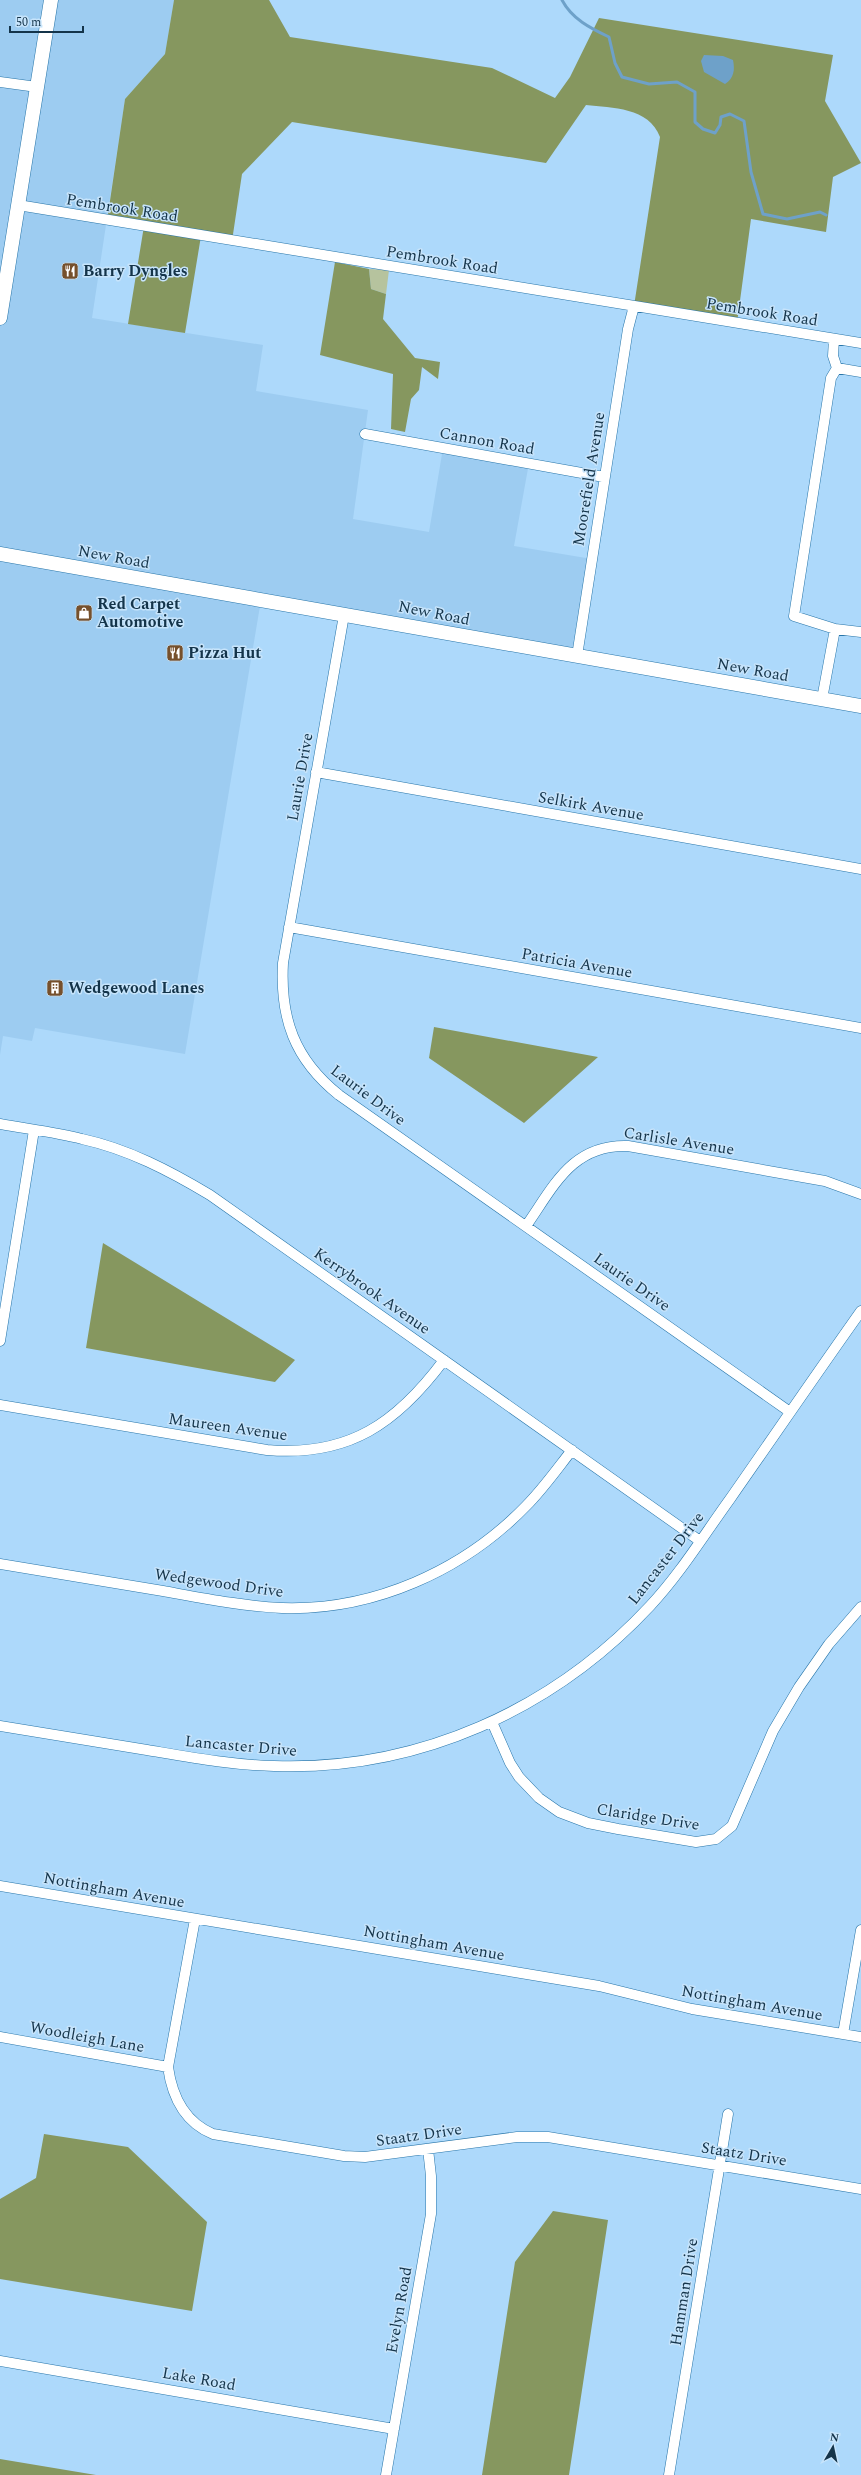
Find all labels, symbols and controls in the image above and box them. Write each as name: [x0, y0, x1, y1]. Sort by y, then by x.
scale bar: [10, 8, 83, 34]
text: 50 m: [16, 13, 41, 32]
street label: Pembrook Road: [64, 187, 180, 229]
street label: Pembrook Road: [384, 239, 500, 281]
place label: Barry Dyngles: [83, 259, 188, 283]
restaurant icon: Barry Dyngles: [60, 261, 80, 281]
street label: Pembrook Road: [704, 291, 820, 333]
street label: Moorefield Avenue: [567, 410, 611, 548]
street label: Cannon Road: [438, 421, 536, 461]
street label: New Road: [76, 539, 152, 575]
place label: Red Carpet Automotive: [97, 592, 184, 634]
street label: New Road: [396, 594, 472, 632]
shop icon: Red Carpet Automotive: [74, 603, 94, 623]
place label: Pizza Hut: [188, 641, 261, 665]
restaurant icon: Pizza Hut: [165, 643, 185, 663]
street label: New Road: [715, 652, 791, 688]
street label: Laurie Drive: [280, 731, 320, 823]
street label: Selkirk Avenue: [536, 785, 646, 827]
street label: Patricia Avenue: [520, 941, 634, 985]
place label: Wedgewood Lanes: [68, 976, 205, 1000]
building icon: Wedgewood Lanes: [45, 978, 65, 998]
street label: Laurie Drive: [325, 1059, 411, 1131]
street label: Carlisle Avenue: [622, 1120, 736, 1162]
street label: Kerrybrook Avenue: [309, 1242, 435, 1340]
street label: Laurie Drive: [589, 1247, 675, 1317]
street label: Maureen Avenue: [167, 1407, 289, 1447]
street label: Lancaster Drive: [622, 1506, 710, 1610]
street label: Wedgewood Drive: [153, 1562, 285, 1604]
street label: Lancaster Drive: [184, 1729, 298, 1763]
street label: Claridge Drive: [595, 1797, 701, 1837]
street label: Nottingham Avenue: [41, 1866, 187, 1914]
street label: Nottingham Avenue: [361, 1919, 507, 1967]
street label: Nottingham Avenue: [679, 1979, 825, 2027]
street label: Woodleigh Lane: [28, 2015, 146, 2059]
street label: Staatz Drive: [374, 2117, 464, 2153]
street label: Staatz Drive: [699, 2135, 789, 2173]
street label: Hamman Drive: [664, 2237, 704, 2347]
street label: Evelyn Road: [380, 2265, 418, 2355]
street label: Lake Road: [160, 2361, 238, 2397]
north arrow: [813, 2427, 853, 2467]
text: N: [829, 2429, 840, 2447]

